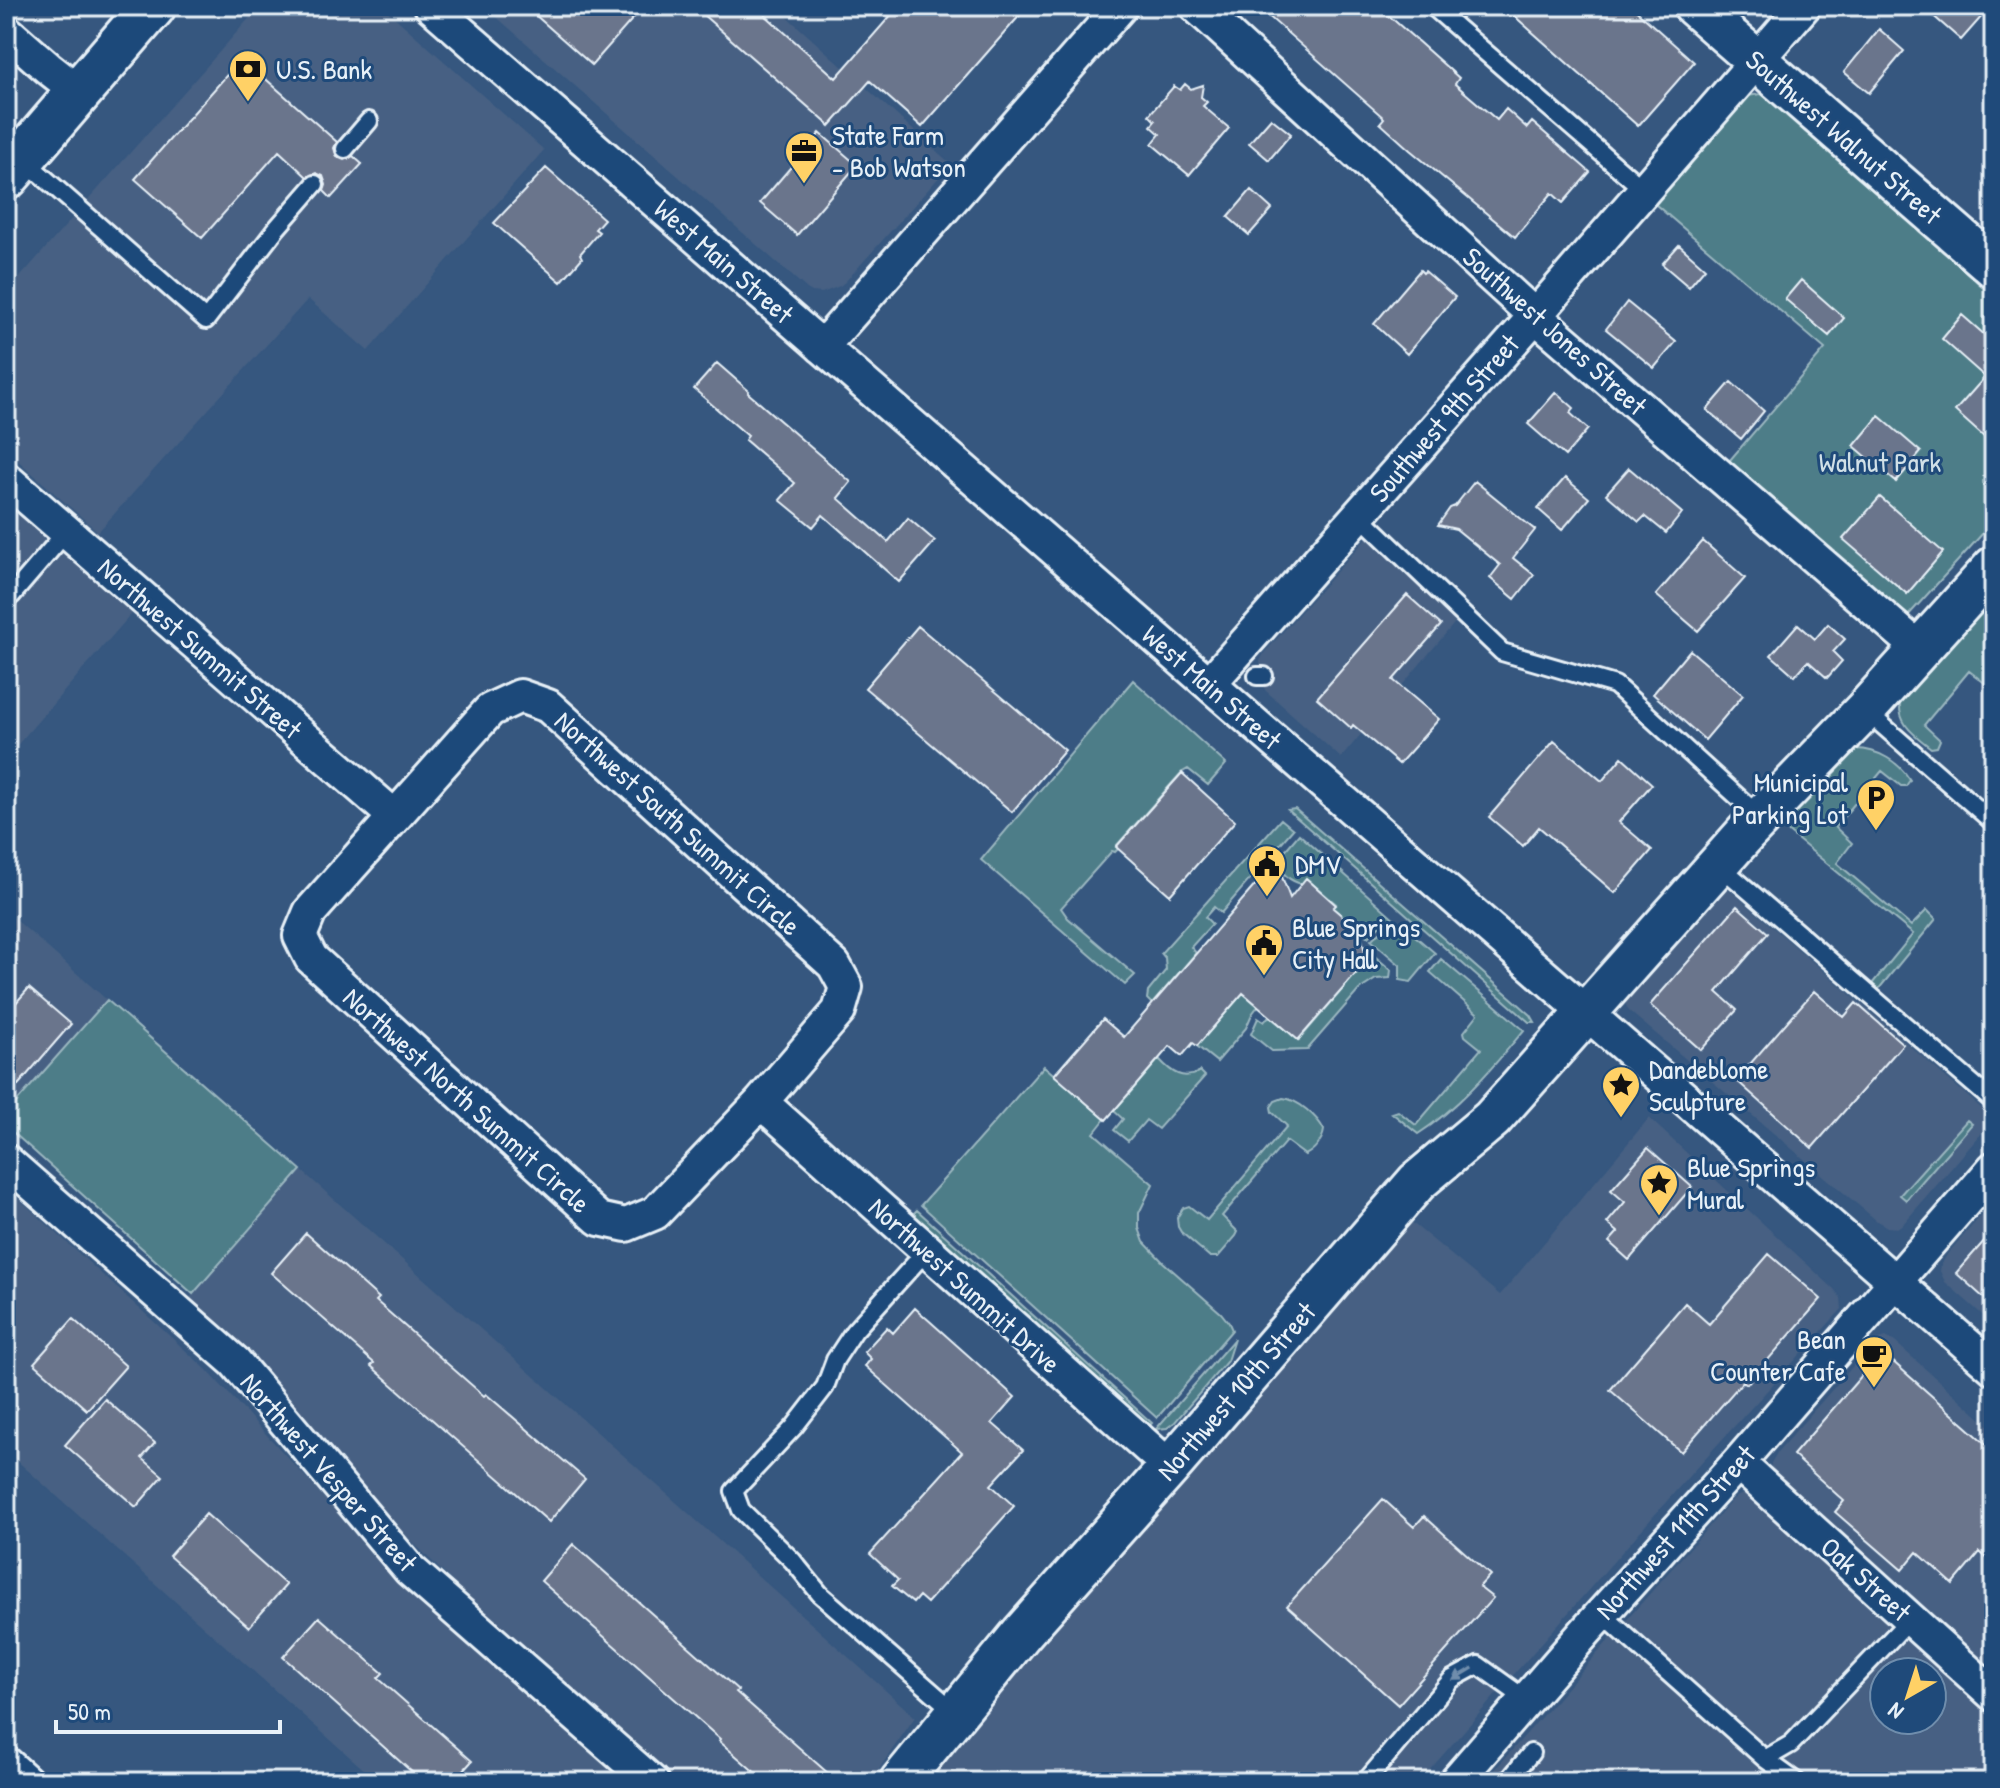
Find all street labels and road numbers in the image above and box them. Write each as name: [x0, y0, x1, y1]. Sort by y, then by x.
street label: Southwest Walnut Street: [1738, 41, 1951, 233]
street label: West Main Street: [646, 190, 802, 332]
street label: Southwest Jones Street: [1455, 238, 1656, 424]
street label: Southwest 9th Street: [1360, 326, 1528, 510]
street label: Northwest Summit Street: [90, 549, 310, 748]
street label: West Main Street: [1134, 616, 1290, 758]
street label: Northwest South Summit Circle: [547, 702, 809, 944]
street label: Northwest North Summit Circle: [335, 979, 599, 1221]
street label: Northwest Summit Drive: [861, 1188, 1069, 1382]
street label: Northwest 10th Street: [1148, 1293, 1324, 1488]
street label: Northwest Vesper Street: [232, 1364, 426, 1580]
street label: Northwest 11th Street: [1586, 1436, 1764, 1627]
street label: Oak Street: [1812, 1528, 1920, 1630]

